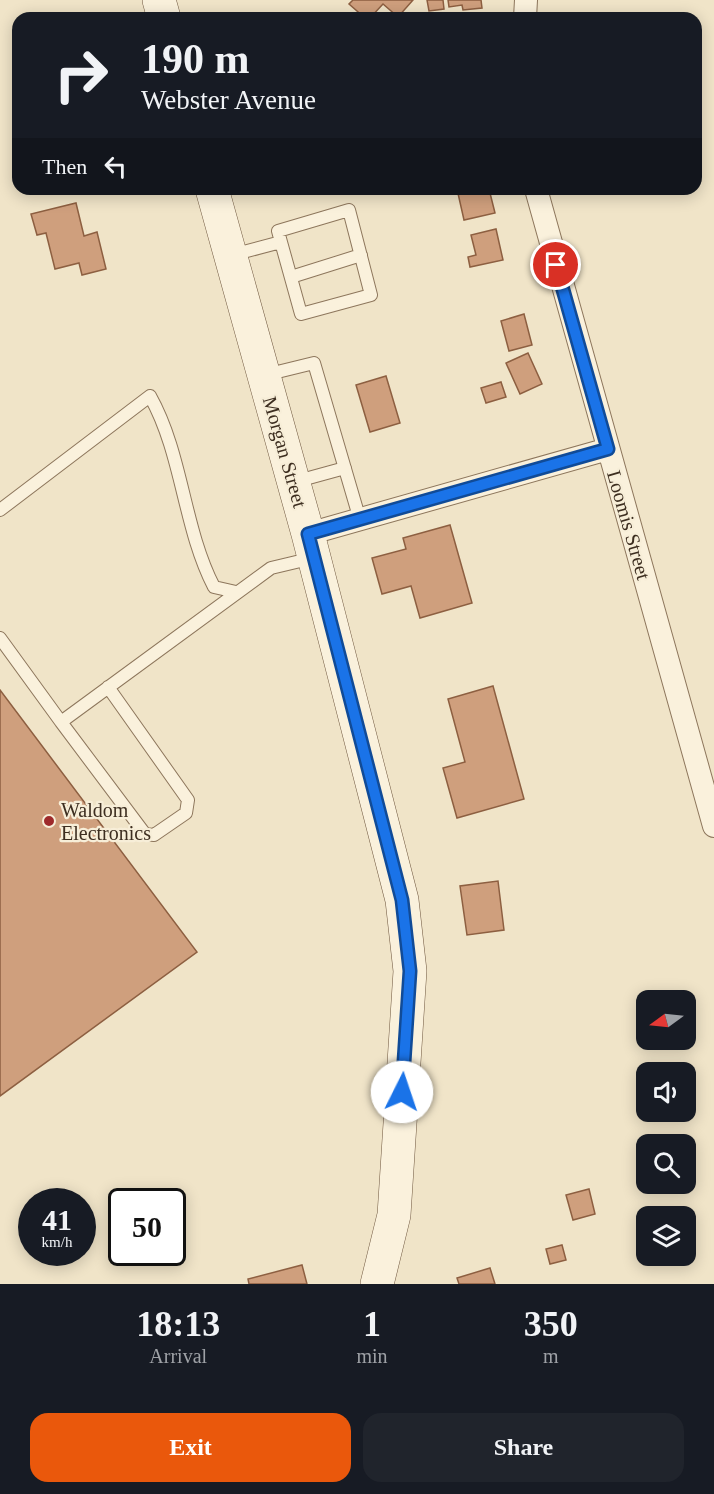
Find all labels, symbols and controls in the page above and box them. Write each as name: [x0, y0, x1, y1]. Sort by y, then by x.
icon: right: [42, 36, 120, 114]
text: 190 m: [141, 36, 250, 82]
text: Webster Avenue: [141, 85, 316, 115]
icon: left: [99, 150, 132, 183]
text: Then: [42, 154, 87, 179]
pin: [530, 239, 581, 290]
icon: arrive: [539, 248, 572, 281]
street label: Morgan Street: [258, 394, 311, 511]
street label: Loomis Street: [603, 468, 655, 583]
place label: Waldom Electronics: [61, 799, 151, 844]
marker: Waldom Electronics: [42, 814, 56, 828]
north arrow: [636, 990, 696, 1050]
map controls: [636, 990, 696, 1266]
position arrow: [370, 1060, 434, 1124]
button: sound: [636, 1062, 696, 1122]
button: search: [636, 1134, 696, 1194]
speed limit sign: 50: [108, 1188, 186, 1266]
text: 41: [42, 1203, 72, 1236]
button: layers: [636, 1206, 696, 1266]
text: km/h: [42, 1234, 72, 1250]
text: 18:13: [136, 1304, 220, 1344]
text: 1: [363, 1304, 381, 1344]
text: 350: [524, 1304, 578, 1344]
text: Arrival: [149, 1345, 207, 1367]
text: min: [356, 1345, 388, 1367]
text: m: [543, 1345, 559, 1367]
button: Exit: [30, 1413, 351, 1482]
button: Share: [363, 1413, 684, 1482]

